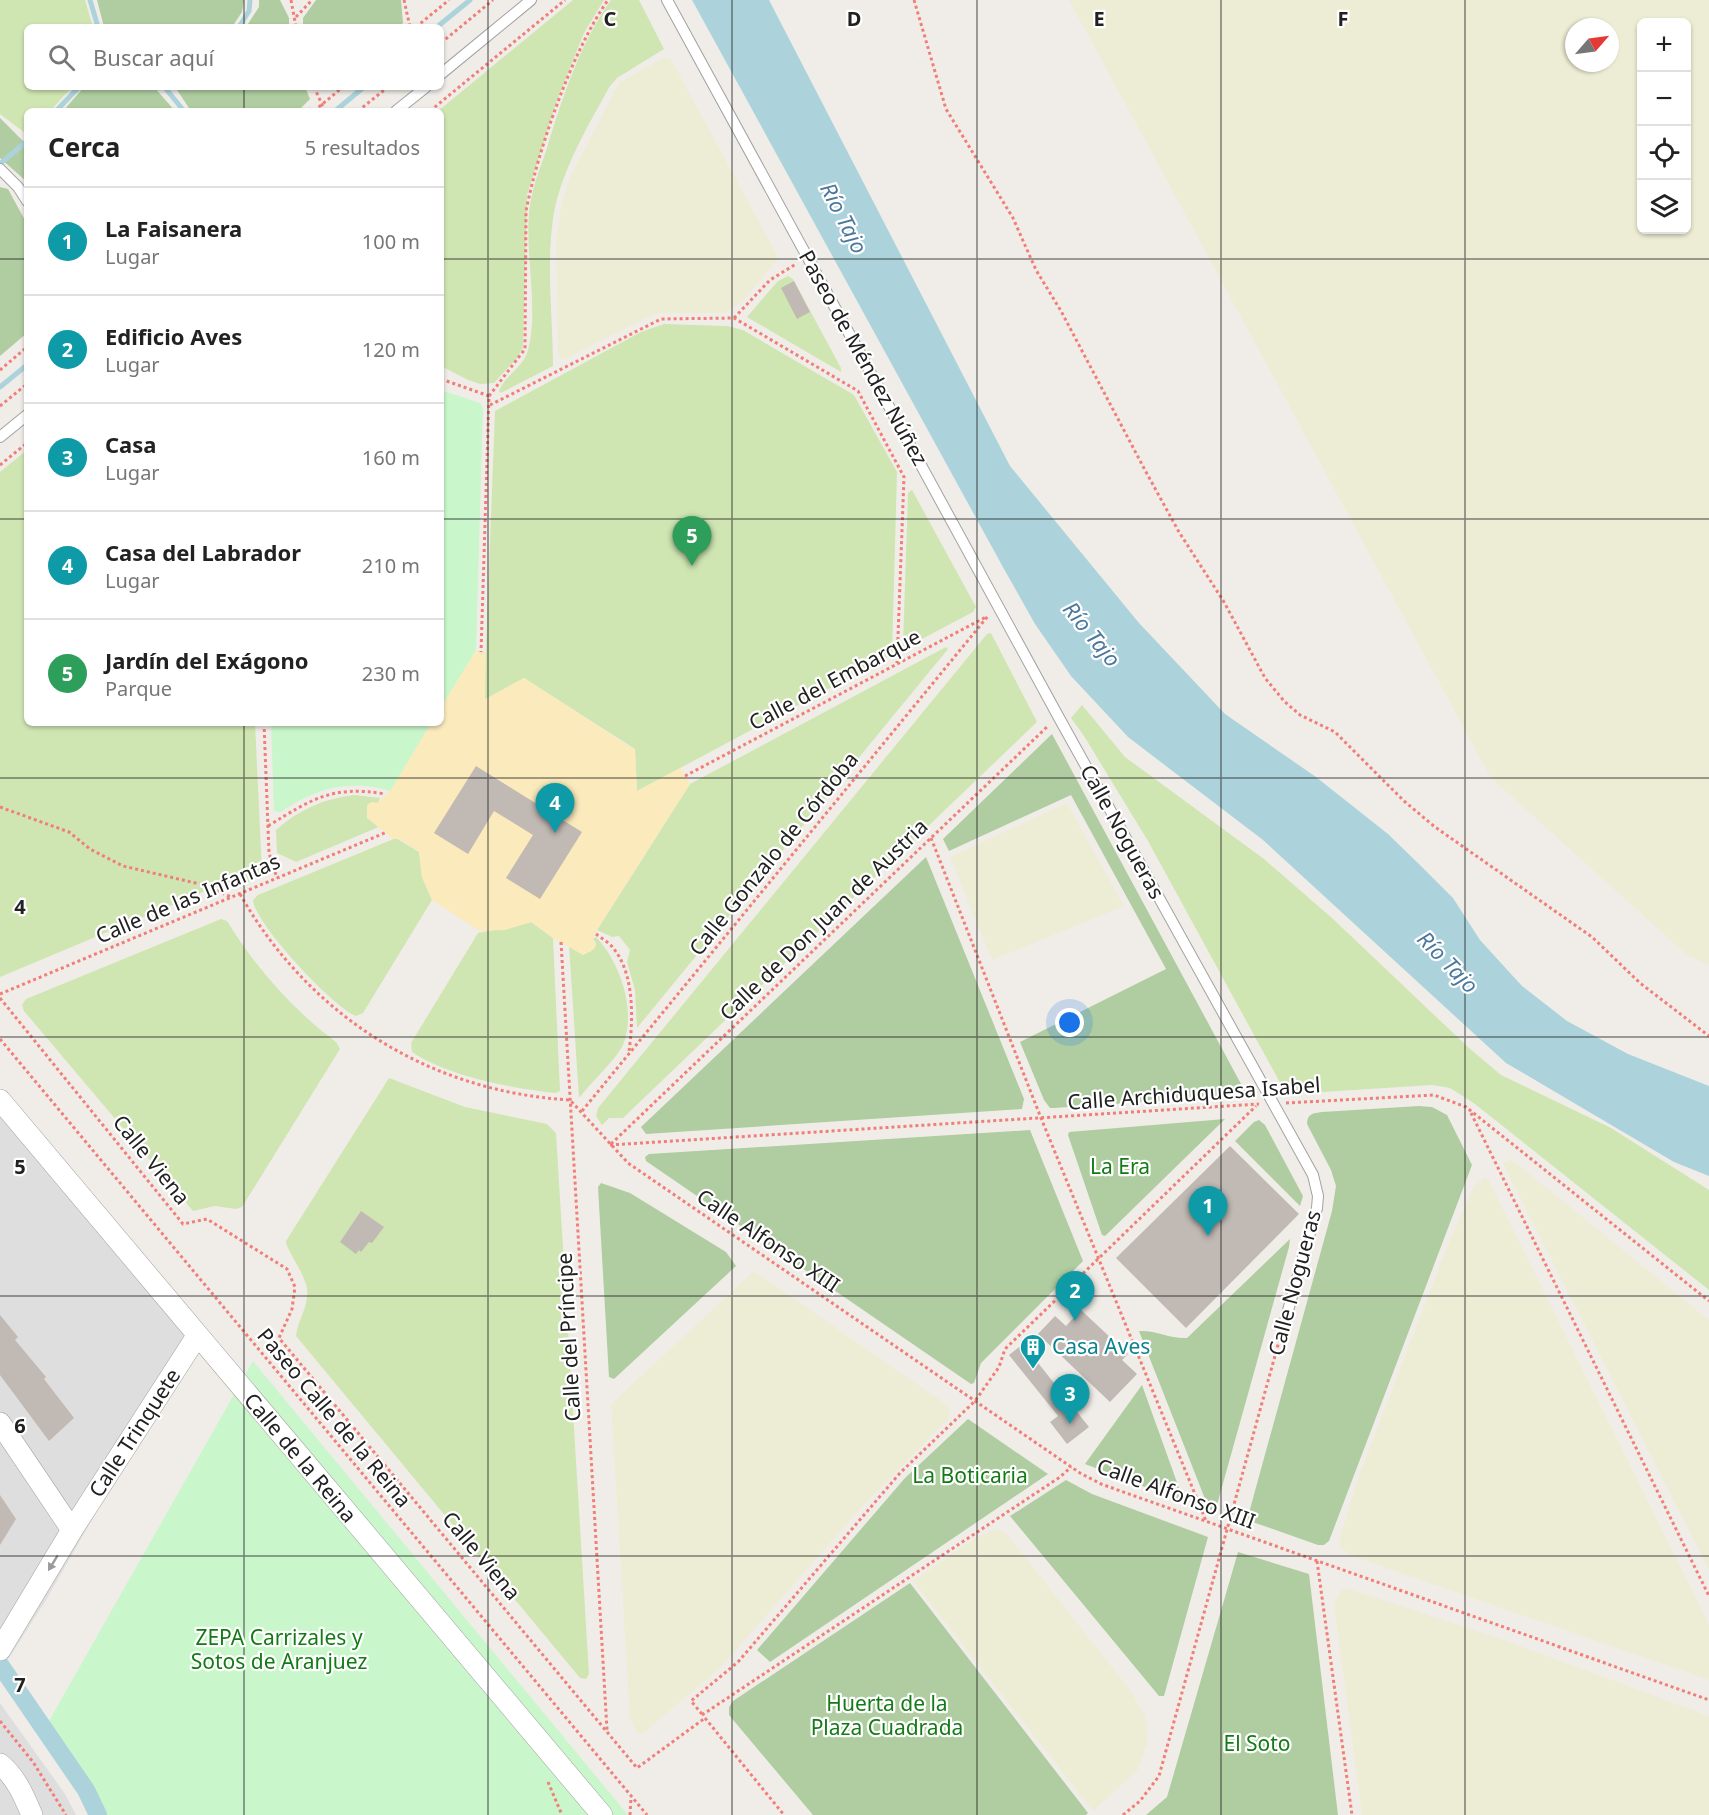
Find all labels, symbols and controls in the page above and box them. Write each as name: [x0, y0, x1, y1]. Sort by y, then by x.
text: C: [604, 5, 617, 32]
text: D: [847, 5, 861, 32]
text: E: [1093, 5, 1105, 32]
text: F: [1338, 5, 1348, 32]
north arrow: [1565, 18, 1619, 72]
map controls: [1637, 18, 1691, 234]
button: +: [1637, 18, 1691, 72]
search box: [24, 24, 444, 90]
icon: search: [45, 41, 78, 74]
text: Buscar aquí: [93, 42, 214, 72]
button: −: [1637, 72, 1691, 126]
button: locate: [1637, 126, 1691, 180]
text: Cerca: [48, 129, 120, 165]
text: 5 resultados: [305, 134, 420, 161]
water label: Río Tajo: [814, 177, 876, 258]
button: layers: [1637, 180, 1691, 234]
text: La Faisanera: [105, 213, 242, 243]
text: 1: [62, 228, 73, 255]
text: 100 m: [362, 228, 420, 255]
text: Lugar: [105, 243, 160, 270]
street label: Paseo de Méndez Núñez: [793, 245, 935, 470]
text: Edificio Aves: [105, 321, 242, 351]
text: 2: [62, 336, 73, 363]
text: 120 m: [362, 336, 420, 363]
text: Lugar: [105, 351, 160, 378]
text: Casa: [105, 429, 157, 459]
text: 3: [62, 444, 73, 471]
text: 160 m: [362, 444, 420, 471]
text: Lugar: [105, 459, 160, 486]
pin: 5: [672, 516, 712, 566]
text: Casa del Labrador: [105, 537, 301, 567]
text: 4: [62, 552, 73, 579]
text: 210 m: [362, 552, 420, 579]
text: Lugar: [105, 567, 160, 594]
water label: Río Tajo: [1057, 594, 1128, 672]
street label: Calle del Embarque: [744, 622, 925, 736]
text: Jardín del Exágono: [105, 645, 309, 675]
text: 5: [62, 660, 73, 687]
text: 230 m: [362, 660, 420, 687]
text: Parque: [105, 675, 172, 702]
street label: Calle Gonzalo de Córdoba: [682, 746, 864, 961]
street label: Calle Nogueras: [1074, 759, 1171, 904]
pin: 4: [536, 784, 574, 833]
street label: Calle de Don Juan de Austria: [713, 812, 933, 1026]
street label: Calle de las Infantas: [91, 847, 284, 950]
text: 4: [14, 893, 26, 920]
water label: Río Tajo: [1411, 923, 1486, 999]
your location: [1055, 1008, 1084, 1037]
street label: Calle Archiduquesa Isabel: [1067, 1070, 1321, 1116]
street label: Calle Viena: [107, 1109, 197, 1210]
park label: La Era: [1090, 1152, 1150, 1180]
text: 5: [14, 1153, 26, 1180]
street label: Calle Alfonso XIII: [692, 1182, 846, 1298]
pin: 1: [1188, 1186, 1228, 1236]
street label: Calle Nogueras: [1261, 1207, 1327, 1359]
street label: Calle del Príncipe: [550, 1252, 586, 1422]
pin: 2: [1056, 1272, 1094, 1321]
street label: Paseo Calle de la Reina: [252, 1323, 416, 1513]
building icon: Casa Aves: [1018, 1332, 1048, 1370]
place label: Casa Aves: [1052, 1332, 1150, 1360]
street label: Calle Trinquete: [82, 1363, 186, 1502]
pin: 3: [1050, 1374, 1090, 1424]
street label: Calle de la Reina: [239, 1388, 361, 1528]
text: 6: [14, 1412, 26, 1439]
street label: Calle Alfonso XIII: [1093, 1451, 1260, 1535]
park label: La Boticaria: [912, 1461, 1028, 1489]
street label: Calle Viena: [436, 1505, 527, 1606]
one-way arrow: [47, 1555, 58, 1571]
park label: ZEPA Carrizales y Sotos de Aranjuez: [191, 1623, 367, 1675]
text: 7: [14, 1671, 26, 1698]
park label: Huerta de la Plaza Cuadrada: [811, 1689, 963, 1741]
park label: El Soto: [1223, 1729, 1291, 1757]

